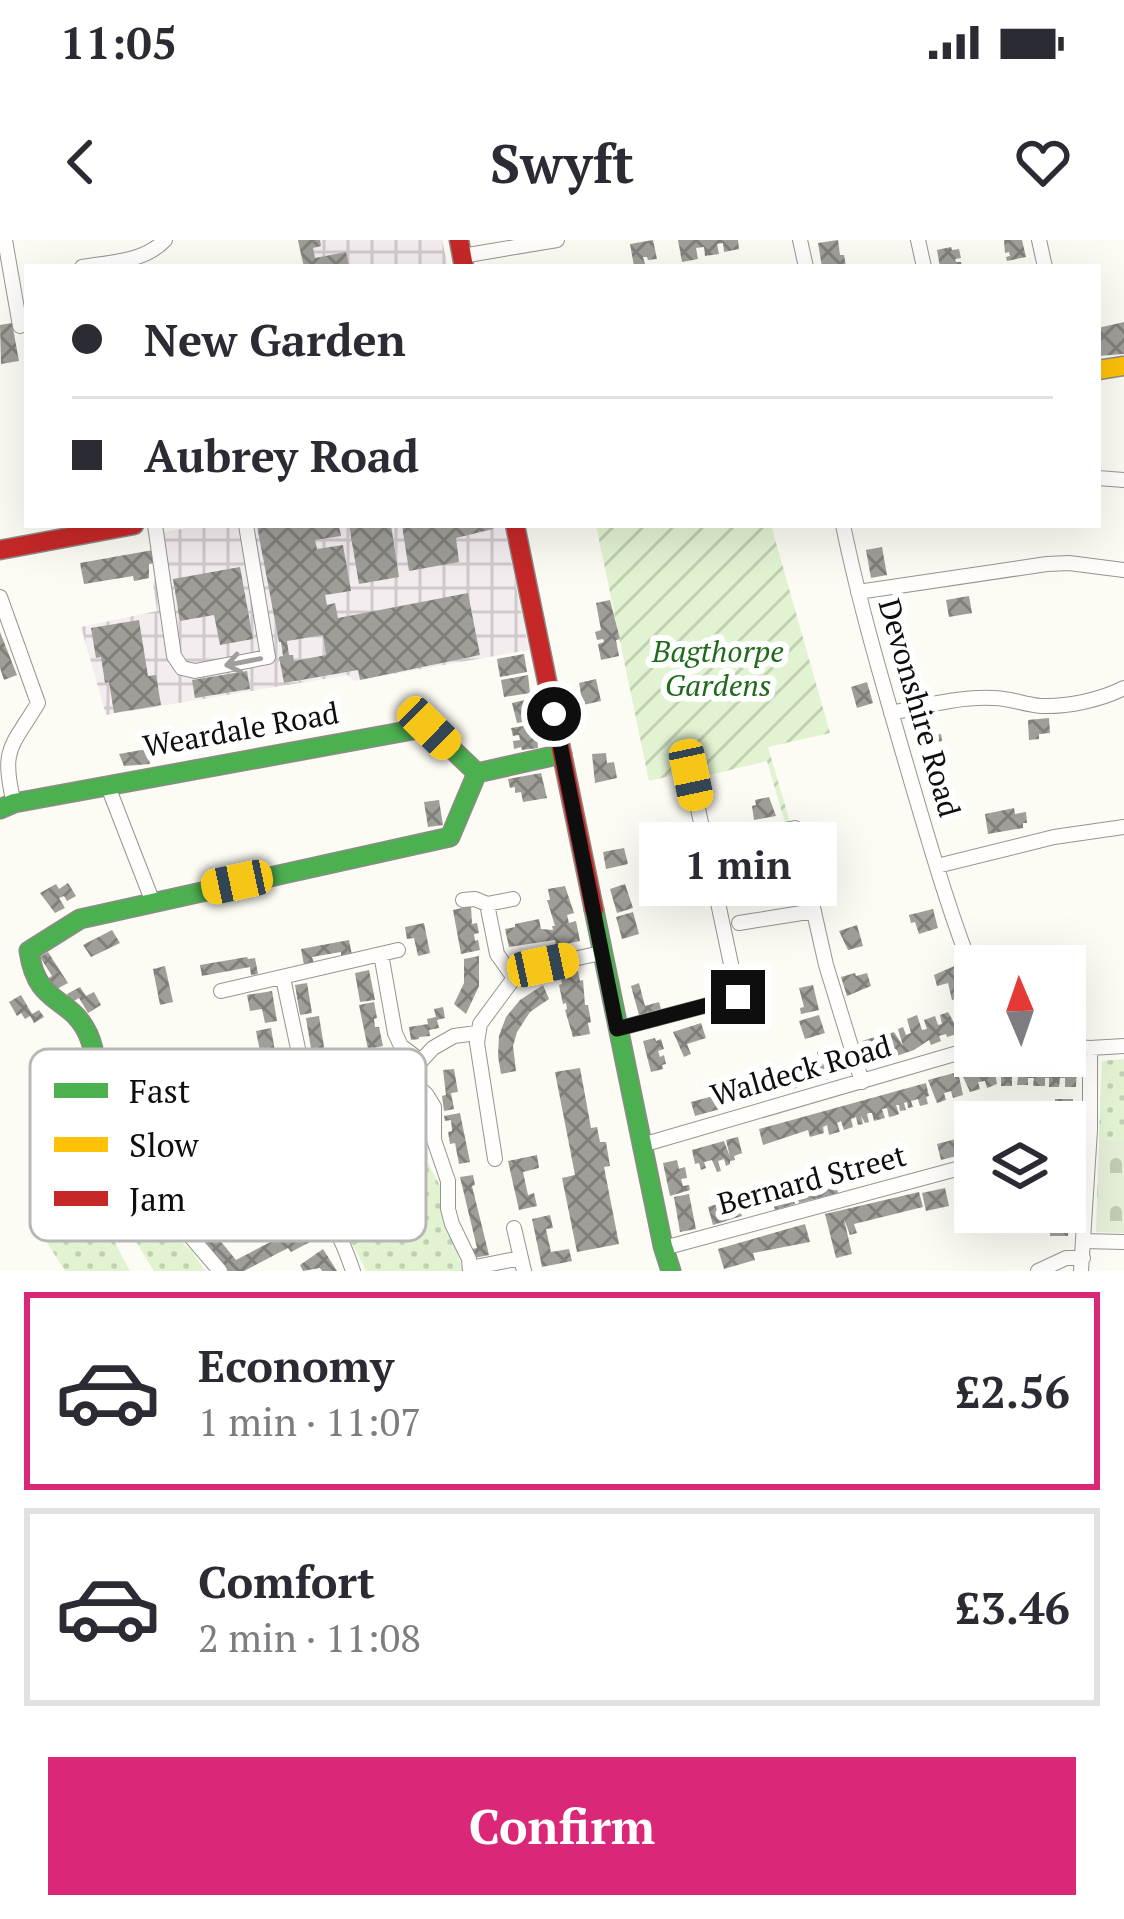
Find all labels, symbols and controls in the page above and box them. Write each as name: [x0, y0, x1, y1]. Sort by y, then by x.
text: 11:05: [60, 12, 177, 72]
text: Swyft: [490, 127, 634, 198]
icon: back: [48, 129, 114, 195]
icon: heart: [1010, 129, 1076, 195]
text: New Garden: [144, 309, 406, 369]
text: Aubrey Road: [144, 425, 419, 485]
street label: Devonshire Road: [870, 594, 970, 822]
park label: Bagthorpe Gardens: [651, 631, 784, 705]
one-way arrow: [224, 652, 263, 674]
route start: [527, 687, 581, 741]
car: [391, 690, 467, 766]
street label: Weardale Road: [140, 692, 342, 766]
car: [666, 736, 716, 814]
callout: 1 min: [639, 823, 837, 907]
text: 1 min: [685, 838, 791, 890]
car: [198, 857, 276, 907]
car: [504, 940, 582, 990]
north arrow: [954, 945, 1086, 1077]
map controls: [954, 945, 1086, 1233]
route end: [711, 970, 765, 1024]
street label: Waldeck Road: [706, 1025, 895, 1115]
legend: [30, 1049, 426, 1241]
text: Fast: [129, 1069, 190, 1112]
button: layers: [954, 1101, 1086, 1233]
text: Slow: [129, 1123, 199, 1166]
street label: Bernard Street: [713, 1135, 910, 1223]
text: Jam: [129, 1177, 185, 1220]
text: Economy: [198, 1335, 394, 1395]
icon: car: [54, 1337, 162, 1445]
text: £2.56: [955, 1361, 1070, 1421]
text: 1 min · 11:07: [198, 1395, 421, 1447]
text: Comfort: [198, 1551, 375, 1611]
icon: car: [54, 1553, 162, 1661]
text: £3.46: [955, 1577, 1070, 1637]
text: 2 min · 11:08: [198, 1611, 421, 1663]
button: Confirm: [48, 1757, 1076, 1895]

